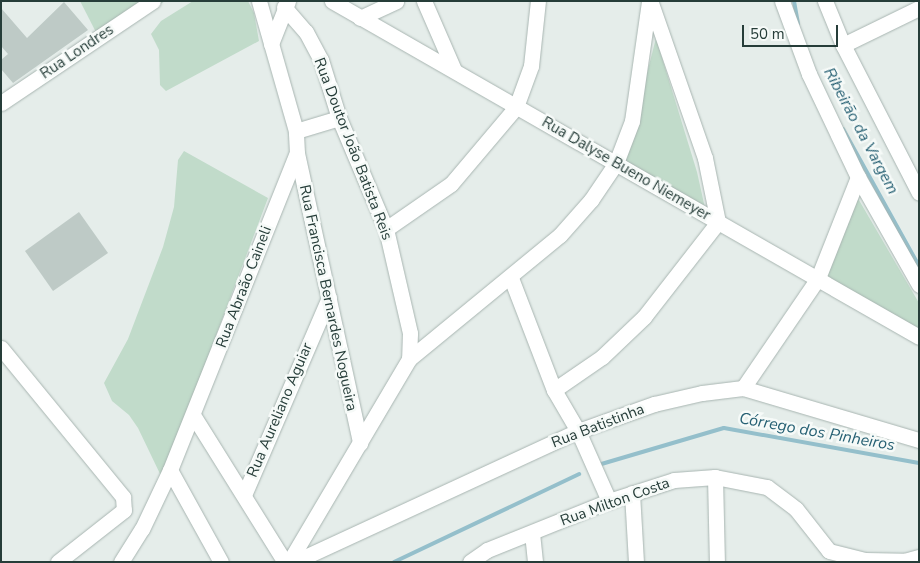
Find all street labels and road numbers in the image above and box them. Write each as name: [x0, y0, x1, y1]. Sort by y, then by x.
street label: Rua Londres: [37, 21, 117, 83]
street label: Rua Doutor João Batista Reis: [310, 55, 396, 243]
street label: Rua Dalyse Bueno Niemeyer: [538, 113, 714, 225]
street label: Rua Francisca Bernardes Nogueira: [295, 183, 361, 413]
street label: Rua Abraão Caineli: [212, 224, 276, 350]
street label: Rua Aureliano Aguiar: [244, 340, 316, 480]
street label: Rua Batistinha: [549, 400, 647, 452]
street label: Rua Milton Costa: [558, 474, 672, 530]

